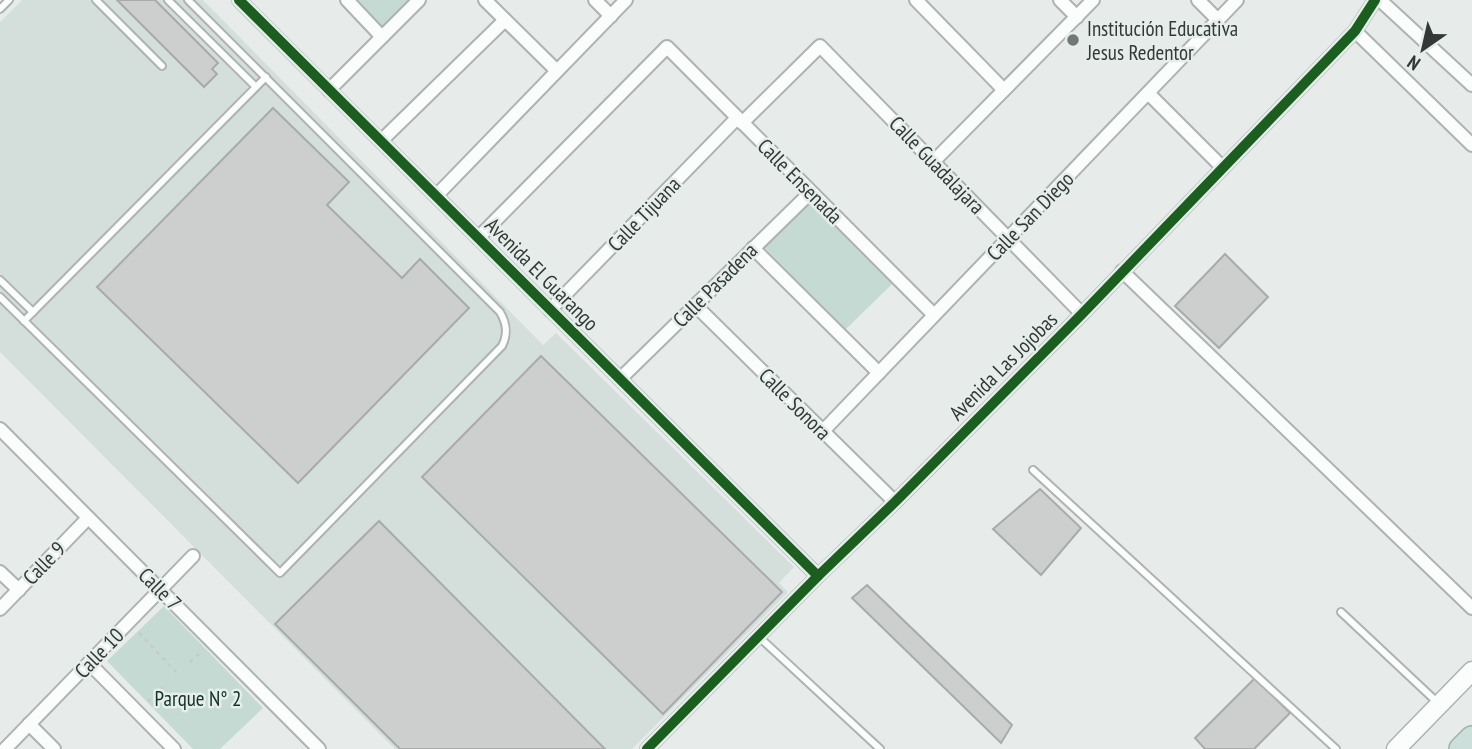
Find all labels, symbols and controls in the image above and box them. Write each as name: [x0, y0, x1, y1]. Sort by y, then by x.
north arrow: [1388, 14, 1458, 84]
place label: Institución Educativa Jesus Redentor: [1086, 15, 1238, 66]
marker: Institución Educativa Jesus Redentor: [1065, 32, 1081, 48]
text: N: [1403, 50, 1424, 76]
street label: Calle Guadalajara: [883, 110, 991, 220]
street label: Calle Ensenada: [752, 133, 848, 229]
street label: Calle San Diego: [981, 166, 1079, 266]
street label: Calle Tijuana: [602, 171, 686, 257]
street label: Avenida El Guarango: [480, 212, 604, 336]
street label: Calle Pasadena: [667, 237, 763, 333]
street label: Avenida Las Jojobas: [943, 306, 1063, 426]
street label: Calle Sonora: [753, 362, 837, 446]
street label: Calle 9: [17, 536, 71, 590]
street label: Calle 7: [133, 562, 187, 616]
street label: Calle 10: [69, 622, 129, 684]
park label: Parque N° 2: [155, 685, 241, 712]

